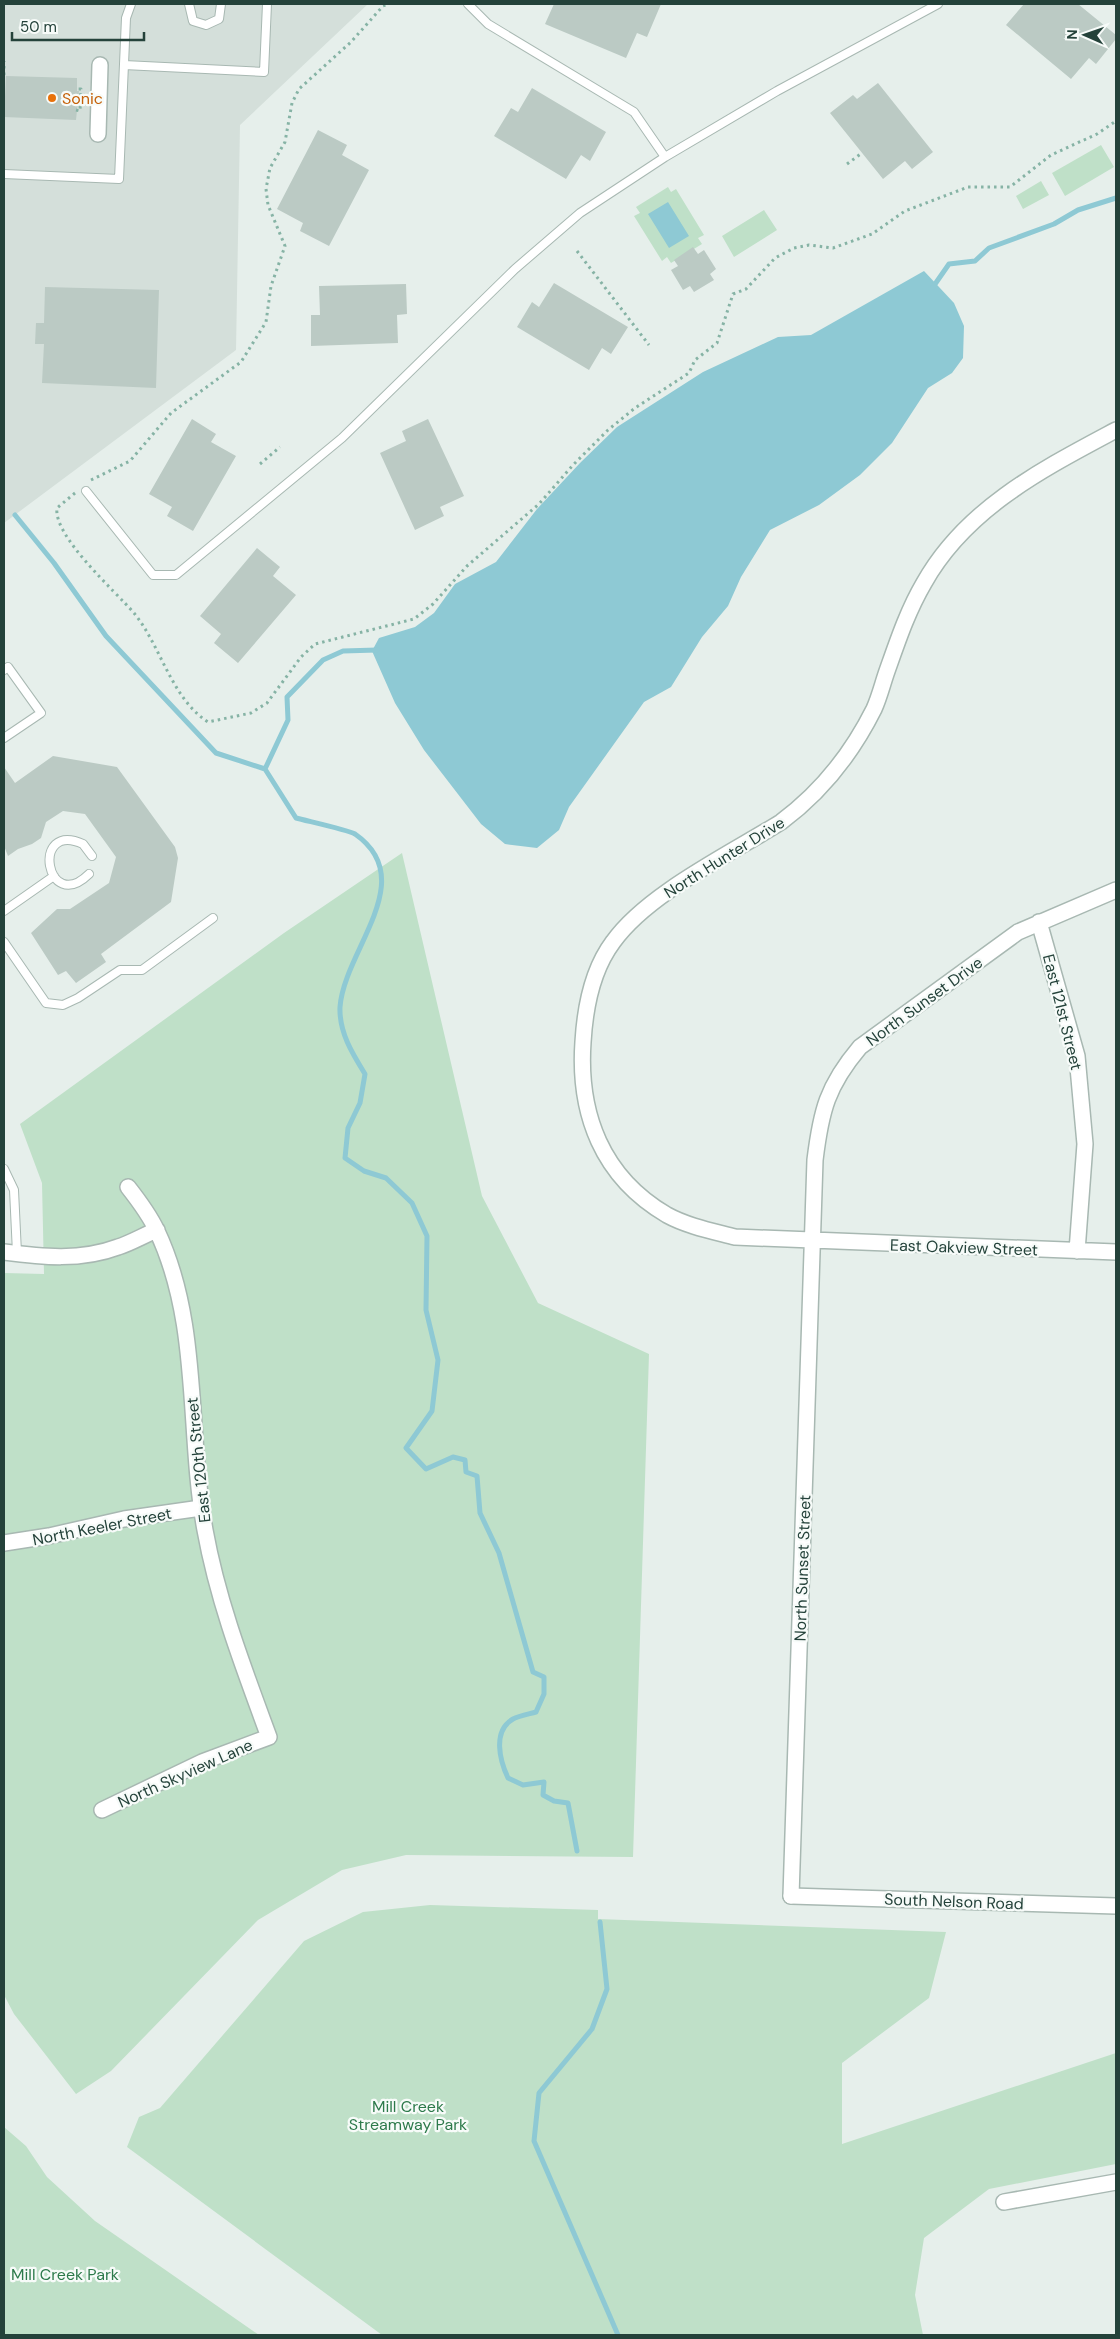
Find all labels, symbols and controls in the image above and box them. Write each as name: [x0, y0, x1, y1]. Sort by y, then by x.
scale bar: [12, 10, 145, 42]
north arrow: [1060, 10, 1110, 60]
text: 50 m: [20, 17, 57, 37]
text: N: [1063, 29, 1081, 40]
place label: Sonic: [62, 88, 103, 109]
marker: Sonic: [46, 92, 58, 104]
street label: North Hunter Drive: [660, 812, 789, 903]
street label: North Sunset Drive: [862, 952, 987, 1051]
street label: East 121st Street: [1038, 952, 1087, 1072]
street label: East Oakview Street: [890, 1234, 1038, 1261]
street label: East 120th Street: [181, 1396, 216, 1524]
street label: North Sunset Street: [789, 1494, 816, 1642]
street label: North Keeler Street: [31, 1503, 173, 1550]
street label: North Skyview Lane: [115, 1734, 256, 1813]
street label: South Nelson Road: [884, 1889, 1024, 1914]
park label: Mill Creek Streamway Park: [349, 2096, 467, 2135]
park label: Mill Creek Park: [11, 2264, 119, 2285]

